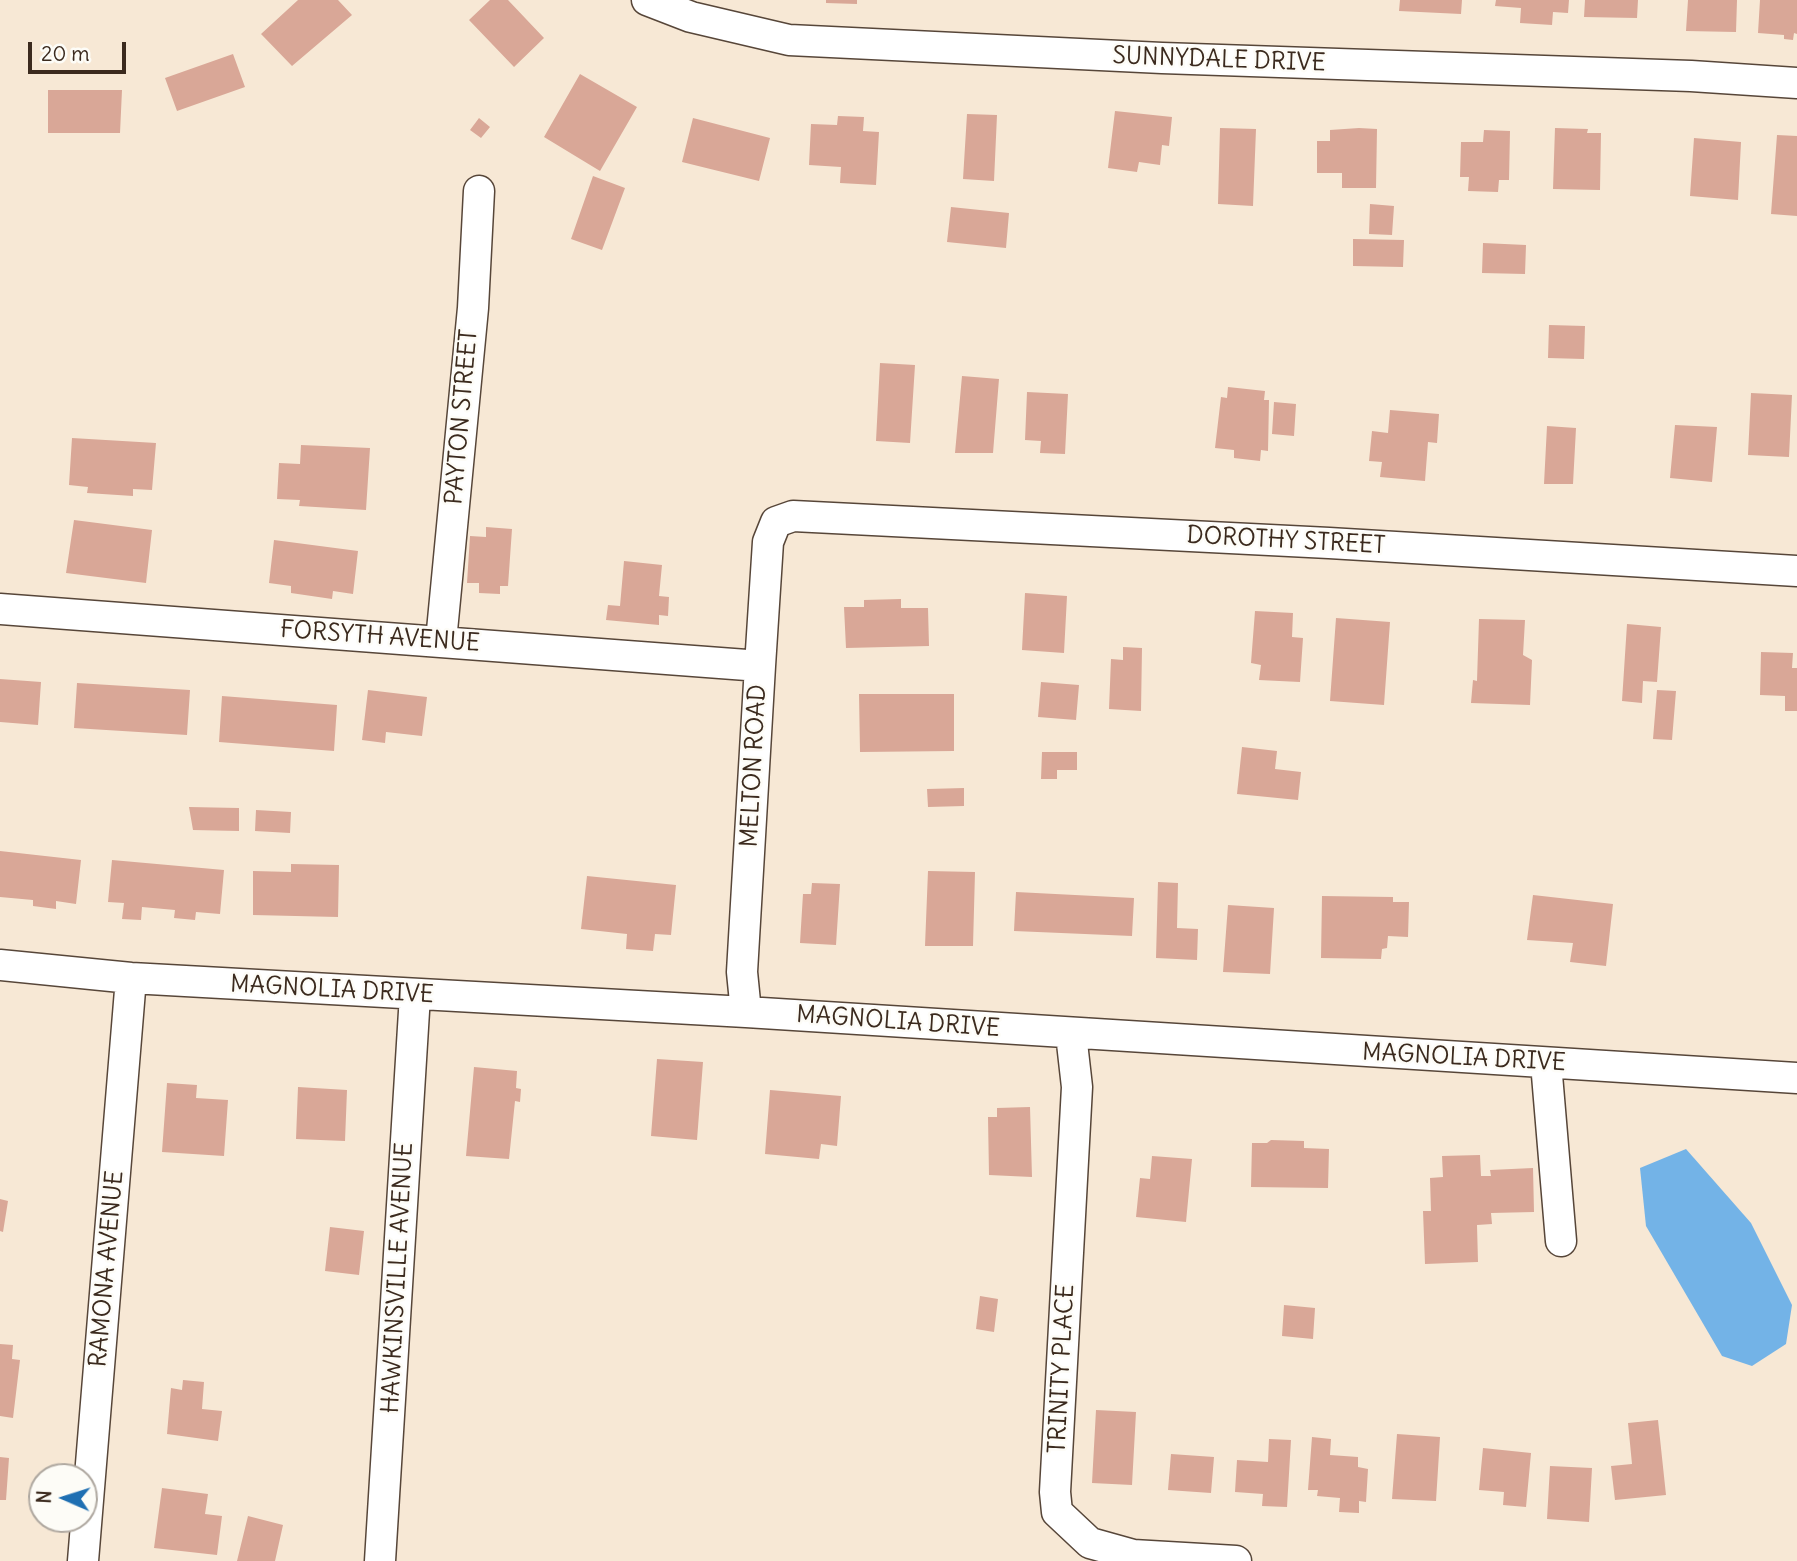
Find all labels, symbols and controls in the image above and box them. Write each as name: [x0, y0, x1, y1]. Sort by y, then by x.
scale bar: [32, 28, 130, 72]
text: 20 m: [41, 40, 90, 67]
street label: SUNNYDALE DRIVE: [1112, 42, 1326, 78]
street label: PAYTON STREET: [440, 328, 484, 506]
street label: DOROTHY STREET: [1186, 521, 1386, 561]
street label: FORSYTH AVENUE: [279, 616, 481, 658]
street label: MELTON ROAD: [735, 684, 773, 848]
street label: MAGNOLIA DRIVE: [229, 970, 435, 1010]
street label: MAGNOLIA DRIVE: [795, 1001, 1001, 1043]
street label: MAGNOLIA DRIVE: [1361, 1038, 1567, 1078]
street label: HAWKINSVILLE AVENUE: [377, 1142, 419, 1414]
street label: RAMONA AVENUE: [84, 1169, 130, 1369]
street label: TRINITY PLACE: [1043, 1284, 1081, 1454]
north arrow: [28, 1463, 98, 1533]
text: N: [32, 1490, 56, 1504]

